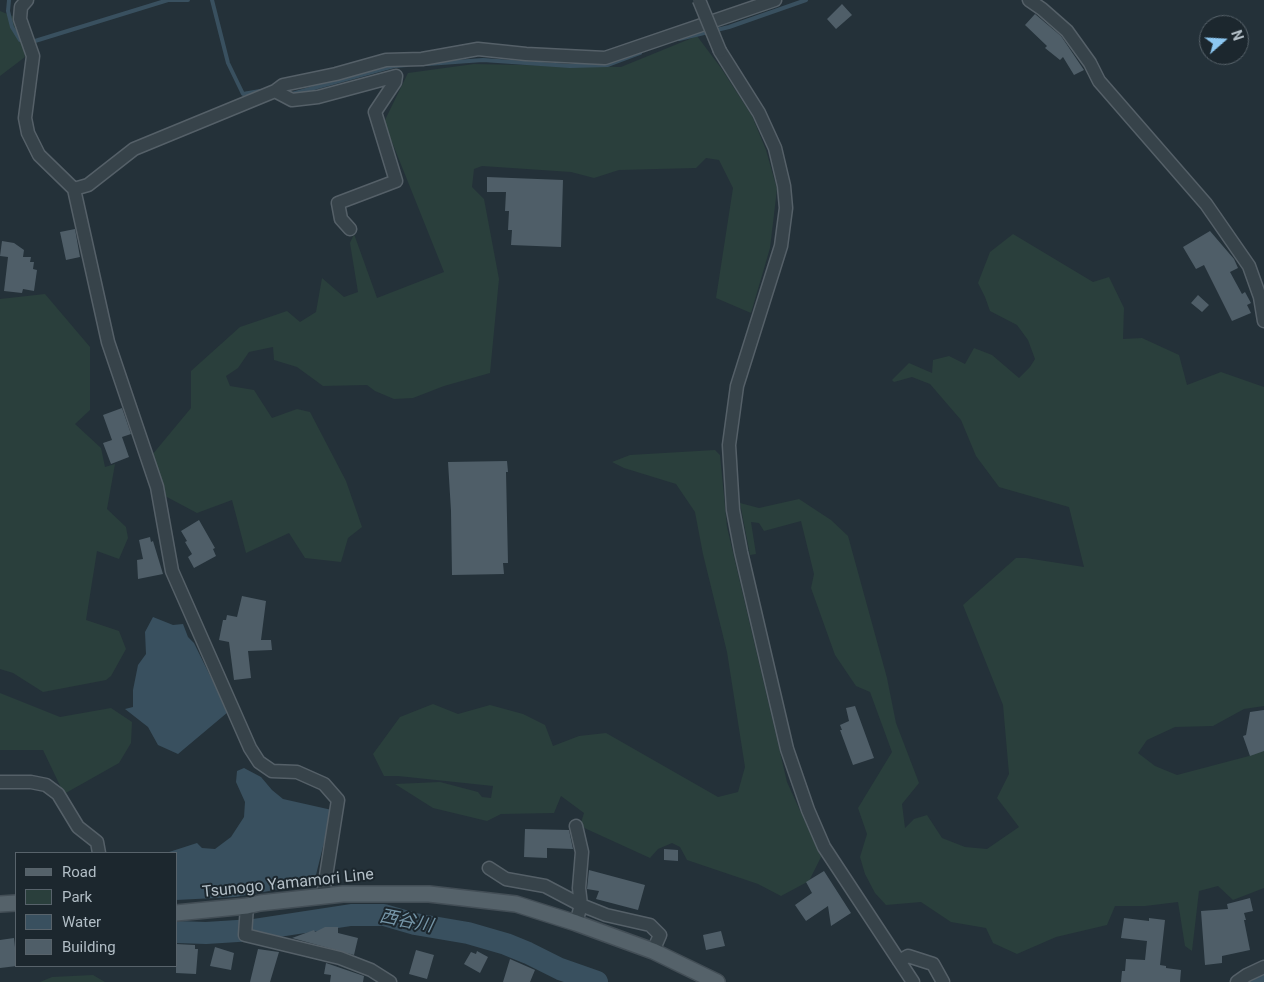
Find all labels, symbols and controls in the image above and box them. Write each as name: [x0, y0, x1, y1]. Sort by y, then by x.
north arrow: [1199, 15, 1249, 65]
text: N: [1228, 28, 1246, 43]
legend: [15, 852, 178, 967]
text: Road: [62, 863, 96, 881]
street label: Tsunogo Yamamori Line: [201, 865, 375, 903]
text: Park: [62, 888, 92, 906]
water label: 西谷川: [377, 906, 435, 938]
text: Water: [62, 913, 101, 931]
text: Building: [62, 938, 116, 956]

